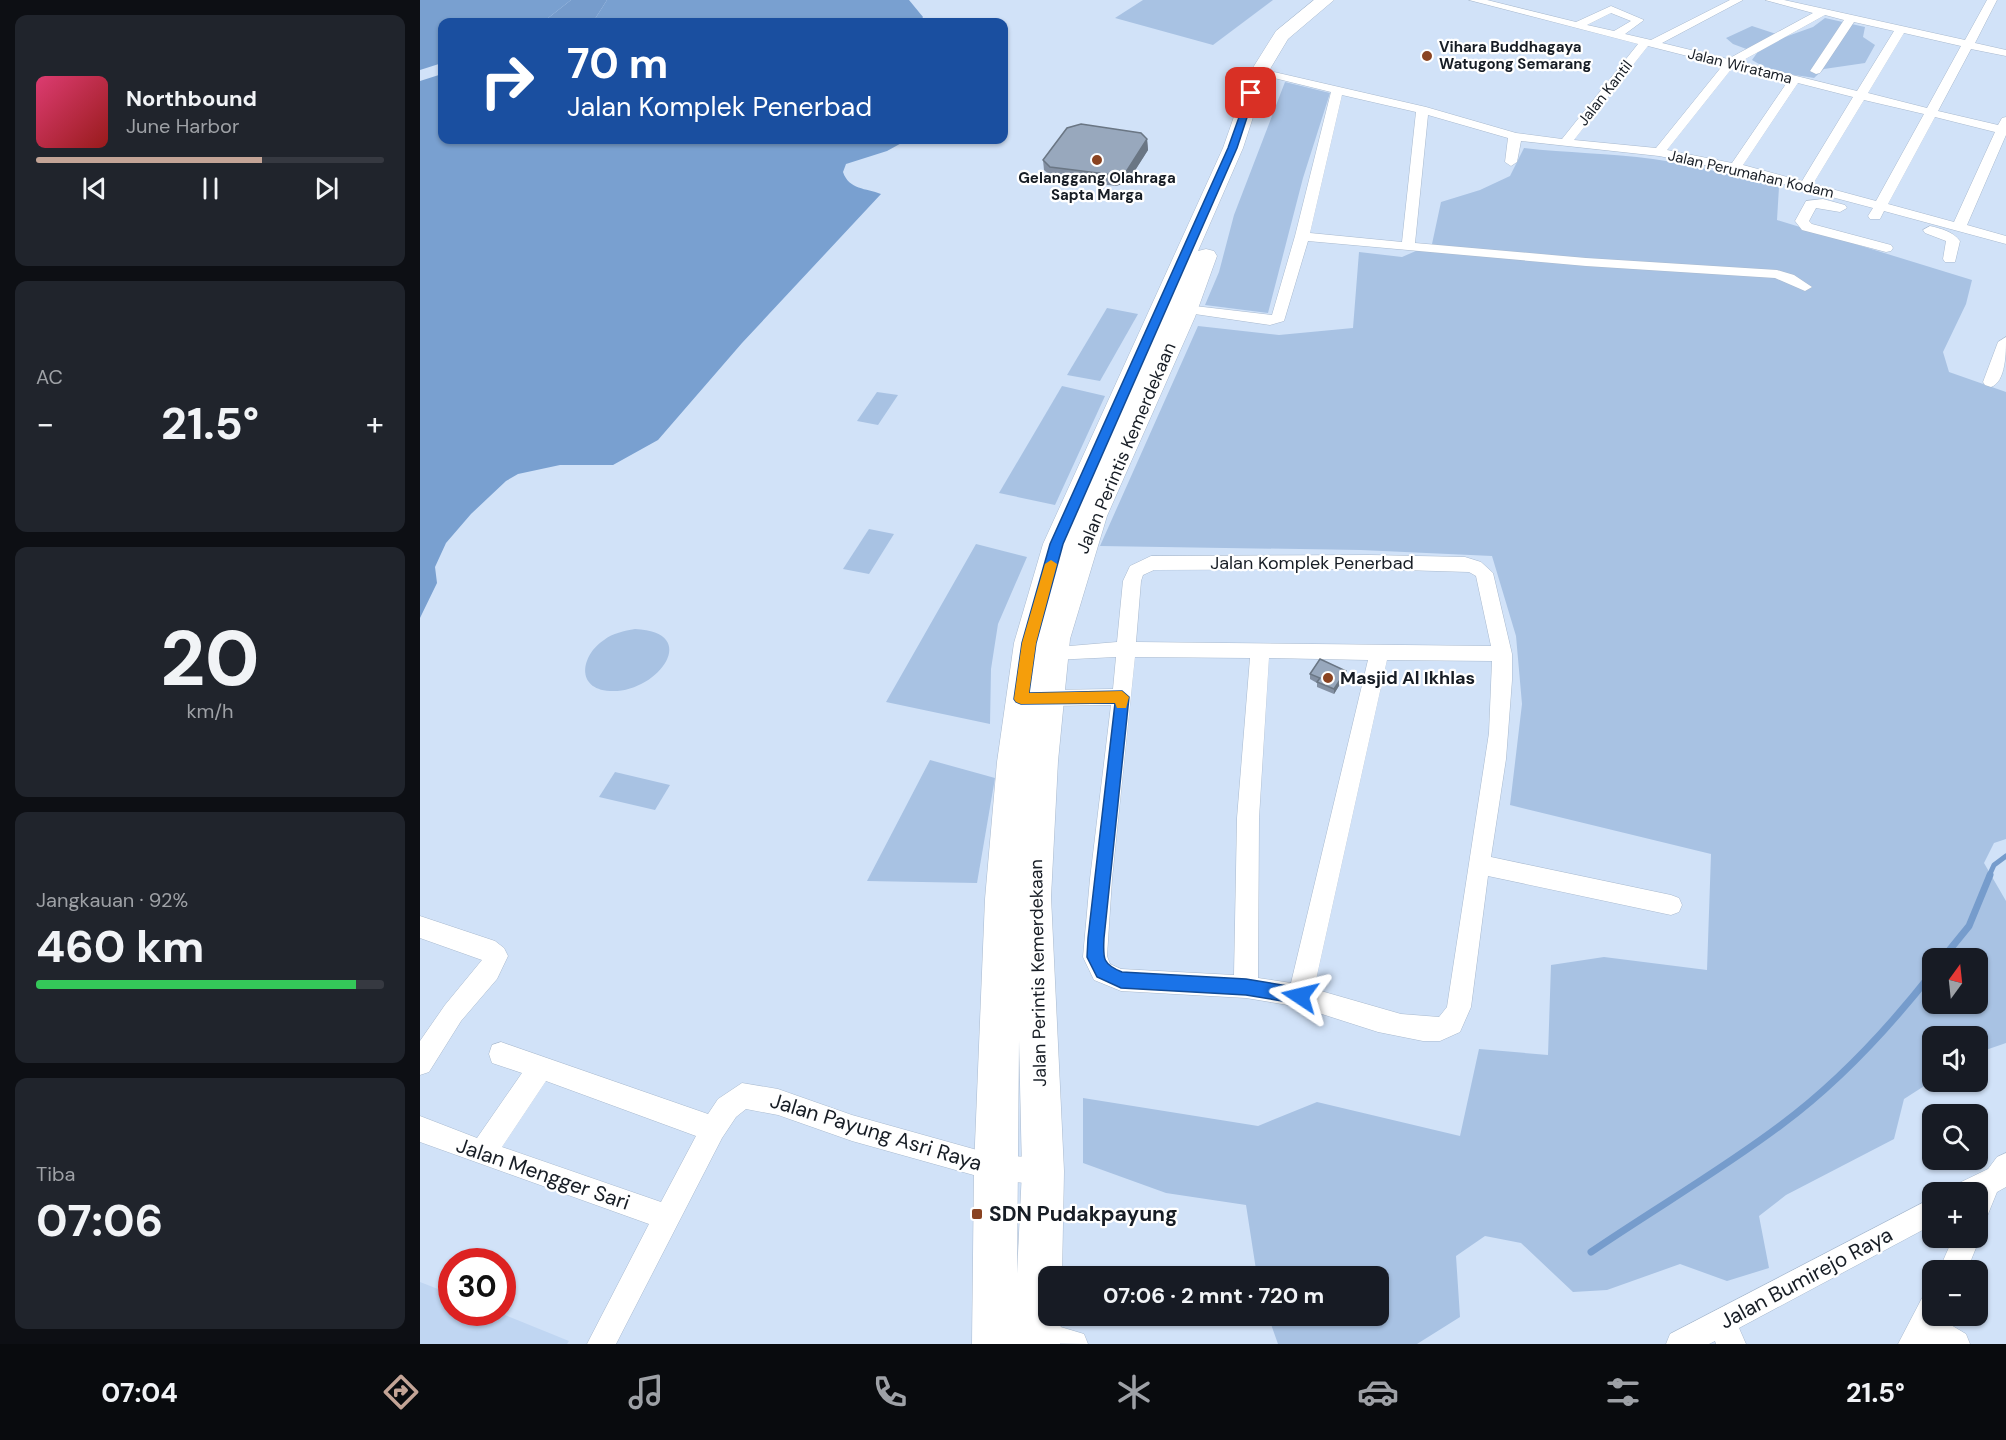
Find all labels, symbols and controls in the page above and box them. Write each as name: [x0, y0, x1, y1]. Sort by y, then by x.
text: 70 m: [567, 36, 668, 91]
place label: Vihara Buddhagaya Watugong Semarang: [1439, 37, 1592, 74]
icon: right: [468, 42, 546, 120]
street label: Jalan Wiratama: [1686, 43, 1794, 89]
marker: Vihara Buddhagaya Watugong Semarang: [1420, 49, 1434, 63]
street label: Jalan Kantil: [1573, 56, 1637, 130]
pin: [1225, 67, 1276, 118]
icon: arrive: [1234, 76, 1267, 109]
text: Northbound: [126, 84, 257, 113]
text: Jalan Komplek Penerbad: [567, 89, 872, 124]
text: June Harbor: [126, 113, 239, 139]
street label: Jalan Perumahan Kodam: [1666, 145, 1836, 203]
marker: Gelanggang Olahraga Sapta Marga: [1090, 153, 1104, 167]
place label: Gelanggang Olahraga Sapta Marga: [1018, 168, 1176, 205]
icon: previous: [78, 172, 111, 205]
icon: pause: [194, 172, 227, 205]
icon: next: [310, 172, 343, 205]
street label: Jalan Perintis Kemerdekaan: [1070, 339, 1182, 557]
text: AC: [36, 364, 63, 390]
text: 21.5°: [161, 394, 259, 453]
text: −: [36, 402, 54, 445]
text: +: [366, 402, 384, 445]
street label: Jalan Komplek Penerbad: [1210, 551, 1414, 575]
text: 20: [160, 608, 260, 709]
place label: Masjid Al Ikhlas: [1340, 666, 1475, 690]
marker: Masjid Al Ikhlas: [1321, 671, 1335, 685]
text: km/h: [186, 698, 234, 724]
street label: Jalan Perintis Kemerdekaan: [1024, 859, 1052, 1087]
text: Jangkauan · 92%: [36, 887, 188, 913]
text: 460 km: [36, 917, 204, 976]
north arrow: [1922, 948, 1988, 1014]
map controls: [1922, 948, 1988, 1326]
position arrow: [1268, 964, 1332, 1028]
button: sound: [1922, 1026, 1988, 1092]
street label: Jalan Payung Asri Raya: [767, 1086, 985, 1178]
button: search: [1922, 1104, 1988, 1170]
street label: Jalan Mengger Sari: [452, 1131, 634, 1217]
text: Tiba: [36, 1161, 75, 1187]
button: +: [1922, 1182, 1988, 1248]
text: 07:06: [36, 1191, 163, 1250]
place label: SDN Pudakpayung: [989, 1200, 1178, 1228]
marker: SDN Pudakpayung: [970, 1207, 984, 1221]
street label: Jalan Bumirejo Raya: [1715, 1220, 1897, 1336]
speed limit sign: 30: [438, 1248, 516, 1326]
button: −: [1922, 1260, 1988, 1326]
text: 07:06 · 2 mnt · 720 m: [1103, 1281, 1324, 1310]
icon: directions: [380, 1371, 422, 1413]
icon: music: [625, 1371, 667, 1413]
icon: phone: [869, 1371, 911, 1413]
icon: climate: [1113, 1371, 1155, 1413]
icon: car: [1357, 1371, 1399, 1413]
icon: filters: [1602, 1371, 1644, 1413]
text: 07:04: [101, 1375, 178, 1410]
text: 21.5°: [1846, 1375, 1905, 1410]

